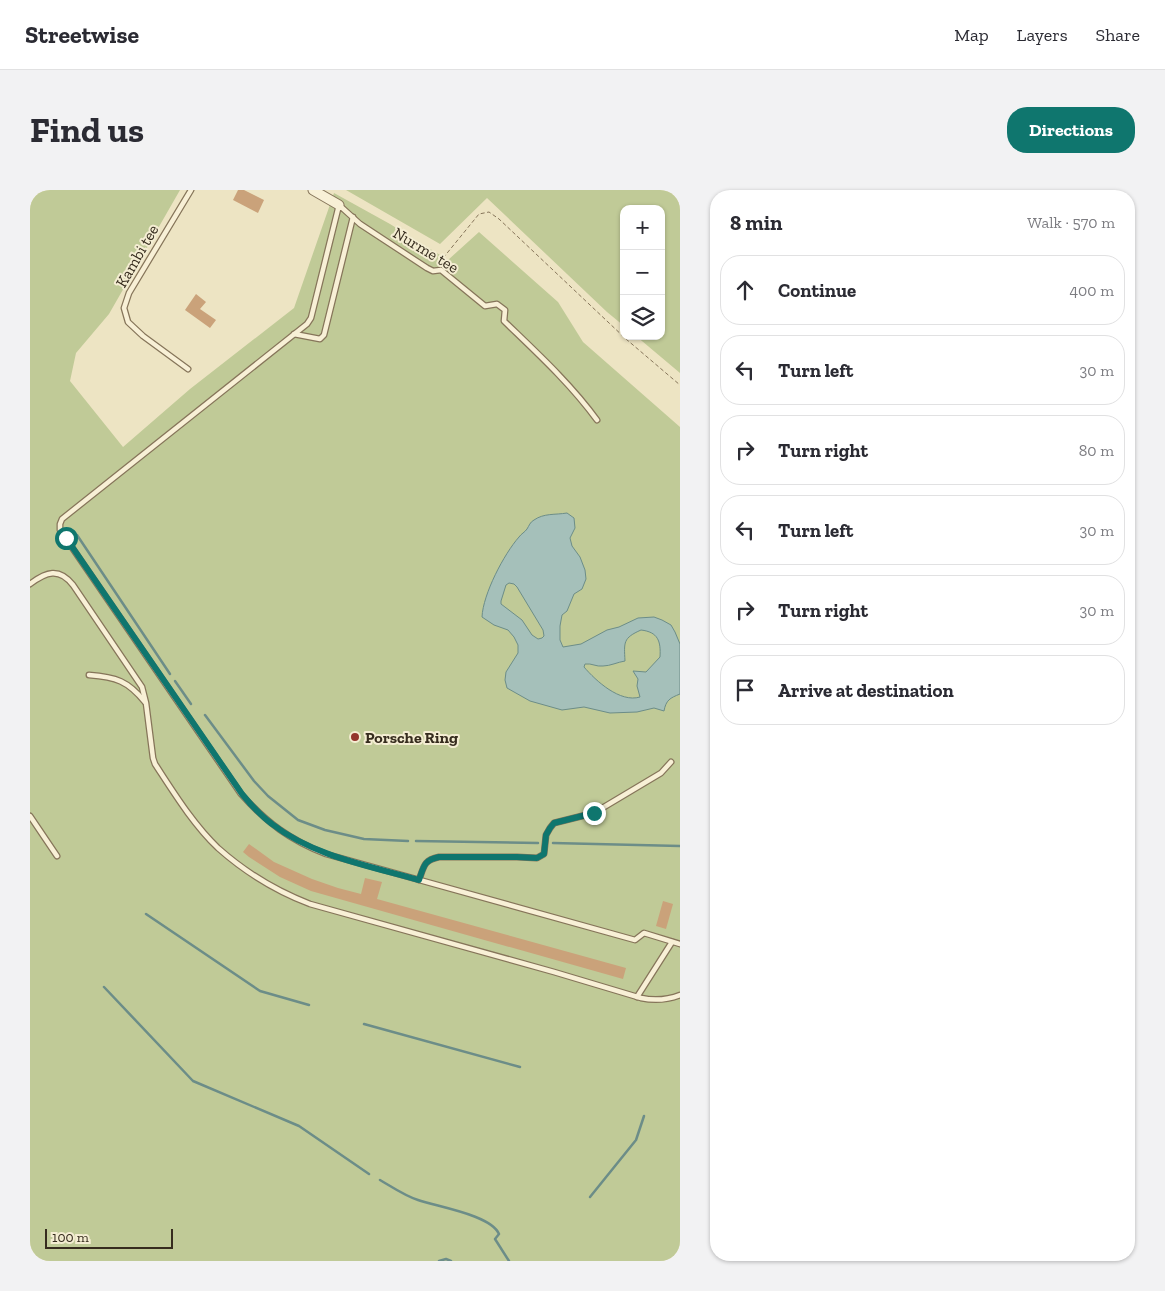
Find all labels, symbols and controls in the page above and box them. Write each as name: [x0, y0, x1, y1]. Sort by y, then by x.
text: Streetwise: [25, 20, 139, 49]
text: Map: [954, 24, 989, 46]
text: Layers: [1017, 24, 1068, 46]
text: Share: [1096, 24, 1140, 46]
button: Directions: [1007, 107, 1135, 153]
text: Find us: [30, 109, 144, 151]
map controls: [620, 205, 665, 340]
button: +: [620, 205, 665, 250]
text: 8 min: [730, 210, 782, 235]
text: Walk · 570 m: [1027, 213, 1115, 232]
street label: Kambi tee: [111, 221, 163, 291]
street label: Nurme tee: [390, 223, 462, 277]
button: −: [620, 250, 665, 295]
icon: ahead: [731, 276, 759, 304]
text: Continue: [778, 279, 856, 302]
text: 400 m: [1070, 281, 1114, 300]
button: layers: [620, 295, 665, 340]
icon: left: [731, 356, 759, 384]
text: Turn left: [778, 359, 853, 382]
text: 30 m: [1080, 361, 1114, 380]
icon: right: [731, 436, 759, 464]
text: Turn right: [778, 439, 868, 462]
text: 80 m: [1079, 441, 1114, 460]
icon: left: [731, 516, 759, 544]
text: Turn left: [778, 519, 853, 542]
text: 30 m: [1080, 521, 1114, 540]
route start: [55, 527, 78, 550]
icon: right: [731, 596, 759, 624]
text: Turn right: [778, 599, 868, 622]
text: 30 m: [1080, 601, 1114, 620]
icon: arrive: [731, 676, 759, 704]
text: Arrive at destination: [778, 679, 954, 702]
place label: Porsche Ring: [365, 728, 458, 747]
marker: Porsche Ring: [349, 731, 361, 743]
route end: [583, 802, 606, 825]
scale bar: [45, 1226, 172, 1249]
text: 100 m: [52, 1229, 89, 1246]

